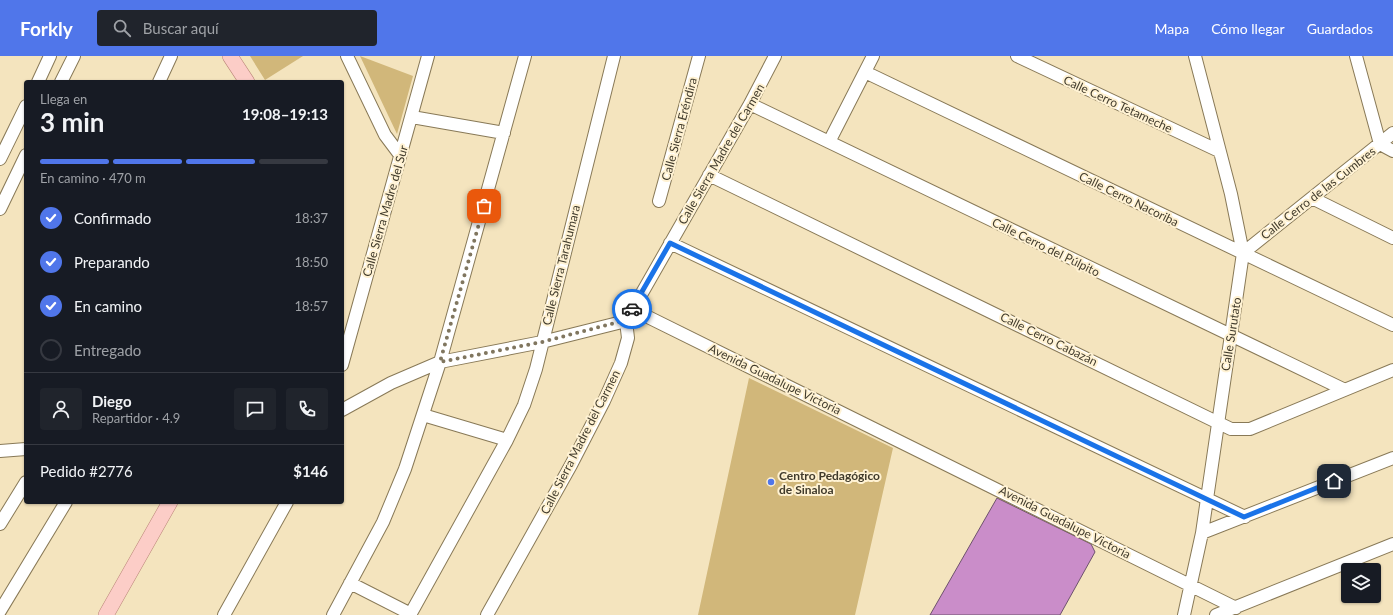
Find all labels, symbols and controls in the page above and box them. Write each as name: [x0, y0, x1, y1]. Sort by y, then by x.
search box: [97, 10, 377, 46]
text: Forkly: [20, 17, 73, 40]
icon: search: [111, 17, 133, 39]
text: Buscar aquí: [143, 19, 219, 37]
text: Mapa: [1155, 20, 1189, 37]
text: Cómo llegar: [1211, 20, 1285, 37]
text: Guardados: [1307, 20, 1373, 37]
street label: Calle Cerro Tetameche: [1061, 72, 1175, 136]
street label: Calle Sierra Eréndira: [658, 76, 700, 182]
street label: Calle Sierra Madre del Carmen: [675, 81, 767, 227]
text: Llega en: [40, 91, 87, 107]
text: 19:08–19:13: [242, 105, 328, 123]
text: 3 min: [40, 106, 104, 138]
street label: Calle Sierra Madre del Sur: [359, 143, 411, 278]
street label: Calle Cerro de las Cumbres: [1258, 143, 1378, 243]
street label: Calle Cerro Nacoriba: [1077, 168, 1181, 230]
text: En camino · 470 m: [40, 170, 146, 186]
pin: [467, 189, 501, 223]
icon: bag: [473, 195, 495, 217]
street label: Calle Sierra Tarahumara: [539, 203, 583, 327]
icon: check: [40, 207, 62, 229]
text: Confirmado: [74, 209, 151, 227]
text: 18:37: [295, 210, 328, 226]
street label: Calle Cerro del Púlpito: [990, 214, 1102, 280]
icon: check: [40, 251, 62, 273]
text: Preparando: [74, 253, 150, 271]
text: 18:50: [295, 254, 328, 270]
courier: [612, 289, 652, 329]
icon: check: [40, 295, 62, 317]
street label: Calle Surutato: [1218, 296, 1244, 372]
text: En camino: [74, 297, 142, 315]
text: 18:57: [295, 298, 328, 314]
icon: car: [621, 298, 643, 320]
street label: Calle Cerro Cabazán: [998, 309, 1100, 369]
street label: Avenida Guadalupe Victoria: [706, 340, 844, 418]
text: Entregado: [74, 341, 141, 359]
street label: Calle Sierra Madre del Carmen: [537, 367, 623, 517]
button: person: [40, 388, 82, 430]
button: chat: [234, 388, 276, 430]
button: phone: [286, 388, 328, 430]
text: Diego: [92, 392, 132, 410]
text: Repartidor · 4.9: [92, 410, 180, 426]
text: Pedido #2776: [40, 462, 133, 480]
text: $146: [293, 462, 328, 480]
pin: [1317, 464, 1351, 498]
place label: Centro Pedagógico de Sinaloa: [779, 468, 880, 497]
icon: home: [1323, 470, 1345, 492]
marker: Centro Pedagógico de Sinaloa: [766, 477, 776, 487]
street label: Avenida Guadalupe Victoria: [997, 482, 1133, 562]
map controls: [1341, 563, 1381, 603]
button: layers: [1341, 563, 1381, 603]

